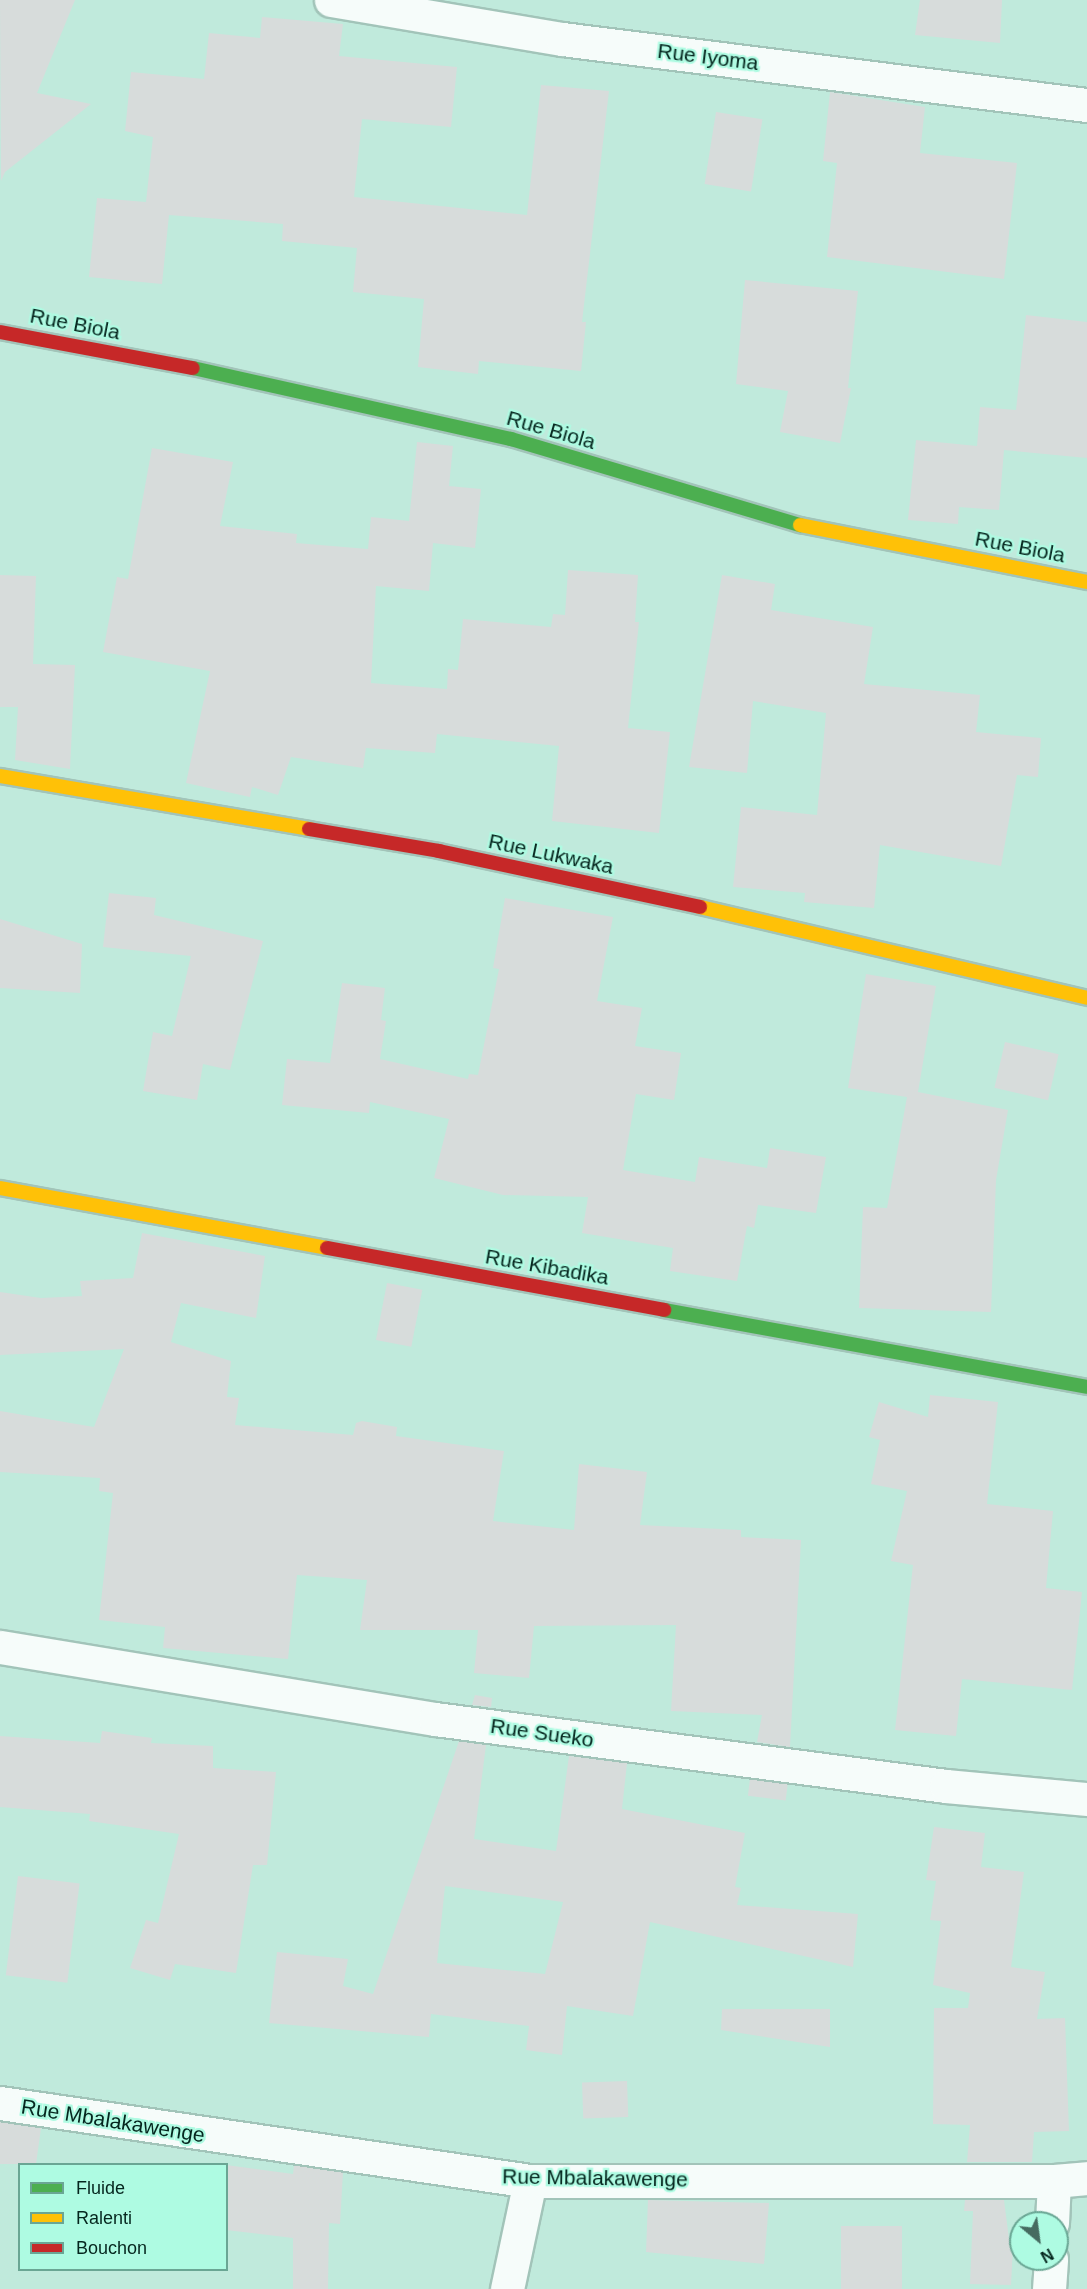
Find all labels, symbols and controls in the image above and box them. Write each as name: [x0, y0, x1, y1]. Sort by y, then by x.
street label: Rue Iyoma: [656, 38, 760, 76]
street label: Rue Biola: [28, 303, 122, 345]
street label: Rue Biola: [504, 405, 598, 455]
street label: Rue Biola: [973, 526, 1067, 568]
street label: Rue Lukwaka: [486, 828, 616, 880]
street label: Rue Kibadika: [483, 1244, 611, 1290]
street label: Rue Sueko: [489, 1713, 595, 1753]
street label: Rue Mbalakawenge: [19, 2094, 207, 2148]
legend: [18, 2163, 228, 2271]
street label: Rue Mbalakawenge: [502, 2164, 688, 2192]
text: Fluide: [76, 2178, 125, 2198]
text: Ralenti: [76, 2208, 132, 2228]
north arrow: [1009, 2211, 1069, 2271]
text: Bouchon: [76, 2238, 147, 2258]
text: N: [1038, 2245, 1056, 2266]

